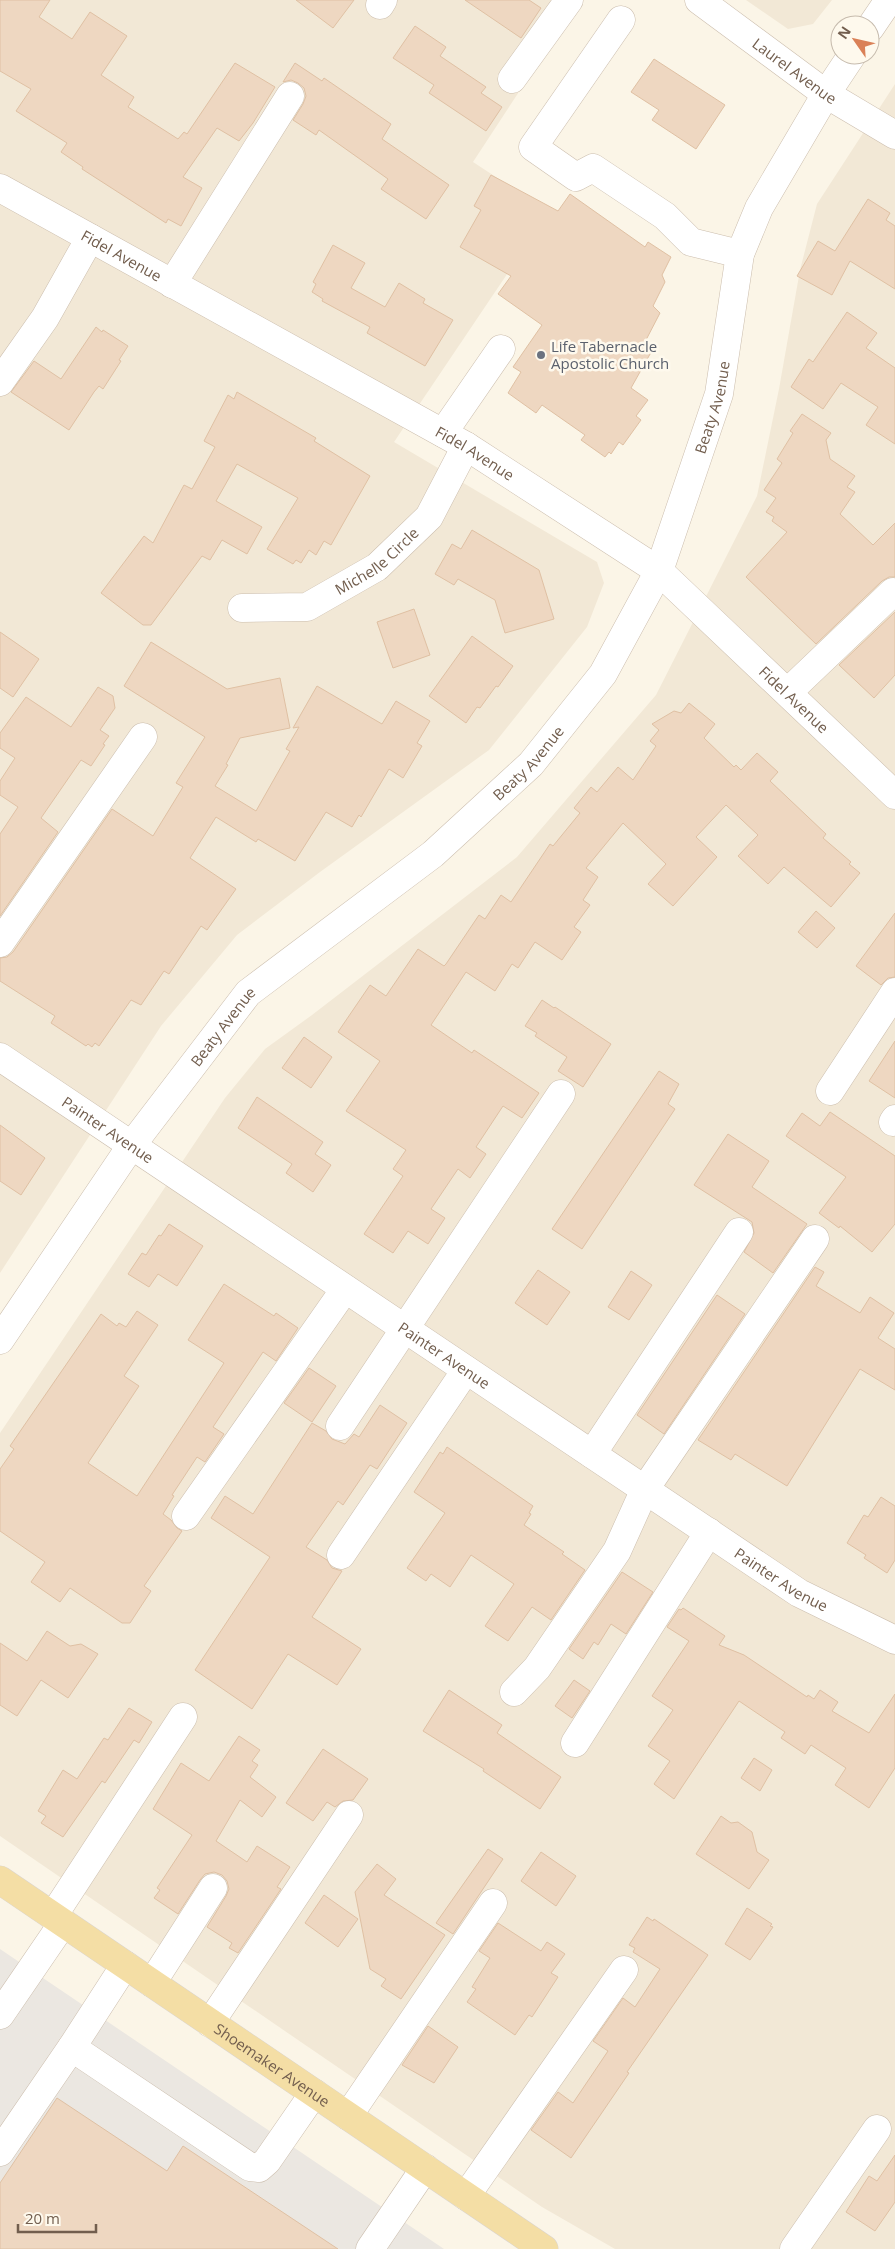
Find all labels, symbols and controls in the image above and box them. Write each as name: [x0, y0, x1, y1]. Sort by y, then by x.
north arrow: [830, 15, 880, 65]
text: N: [833, 22, 855, 42]
street label: Laurel Avenue: [749, 33, 841, 108]
street label: Fidel Avenue: [78, 225, 165, 286]
place label: Life Tabernacle Apostolic Church: [551, 336, 669, 373]
marker: Life Tabernacle Apostolic Church: [535, 349, 547, 361]
street label: Beaty Avenue: [690, 360, 734, 456]
street label: Fidel Avenue: [432, 421, 518, 485]
street label: Michelle Circle: [331, 522, 423, 599]
street label: Fidel Avenue: [755, 661, 833, 737]
street label: Beaty Avenue: [488, 721, 568, 804]
street label: Beaty Avenue: [186, 981, 259, 1070]
street label: Painter Avenue: [58, 1091, 158, 1167]
street label: Painter Avenue: [394, 1317, 494, 1393]
street label: Painter Avenue: [731, 1543, 831, 1616]
street label: Shoemaker Avenue: [210, 2018, 334, 2111]
scale bar: [18, 2202, 95, 2234]
text: 20 m: [25, 2208, 60, 2228]

